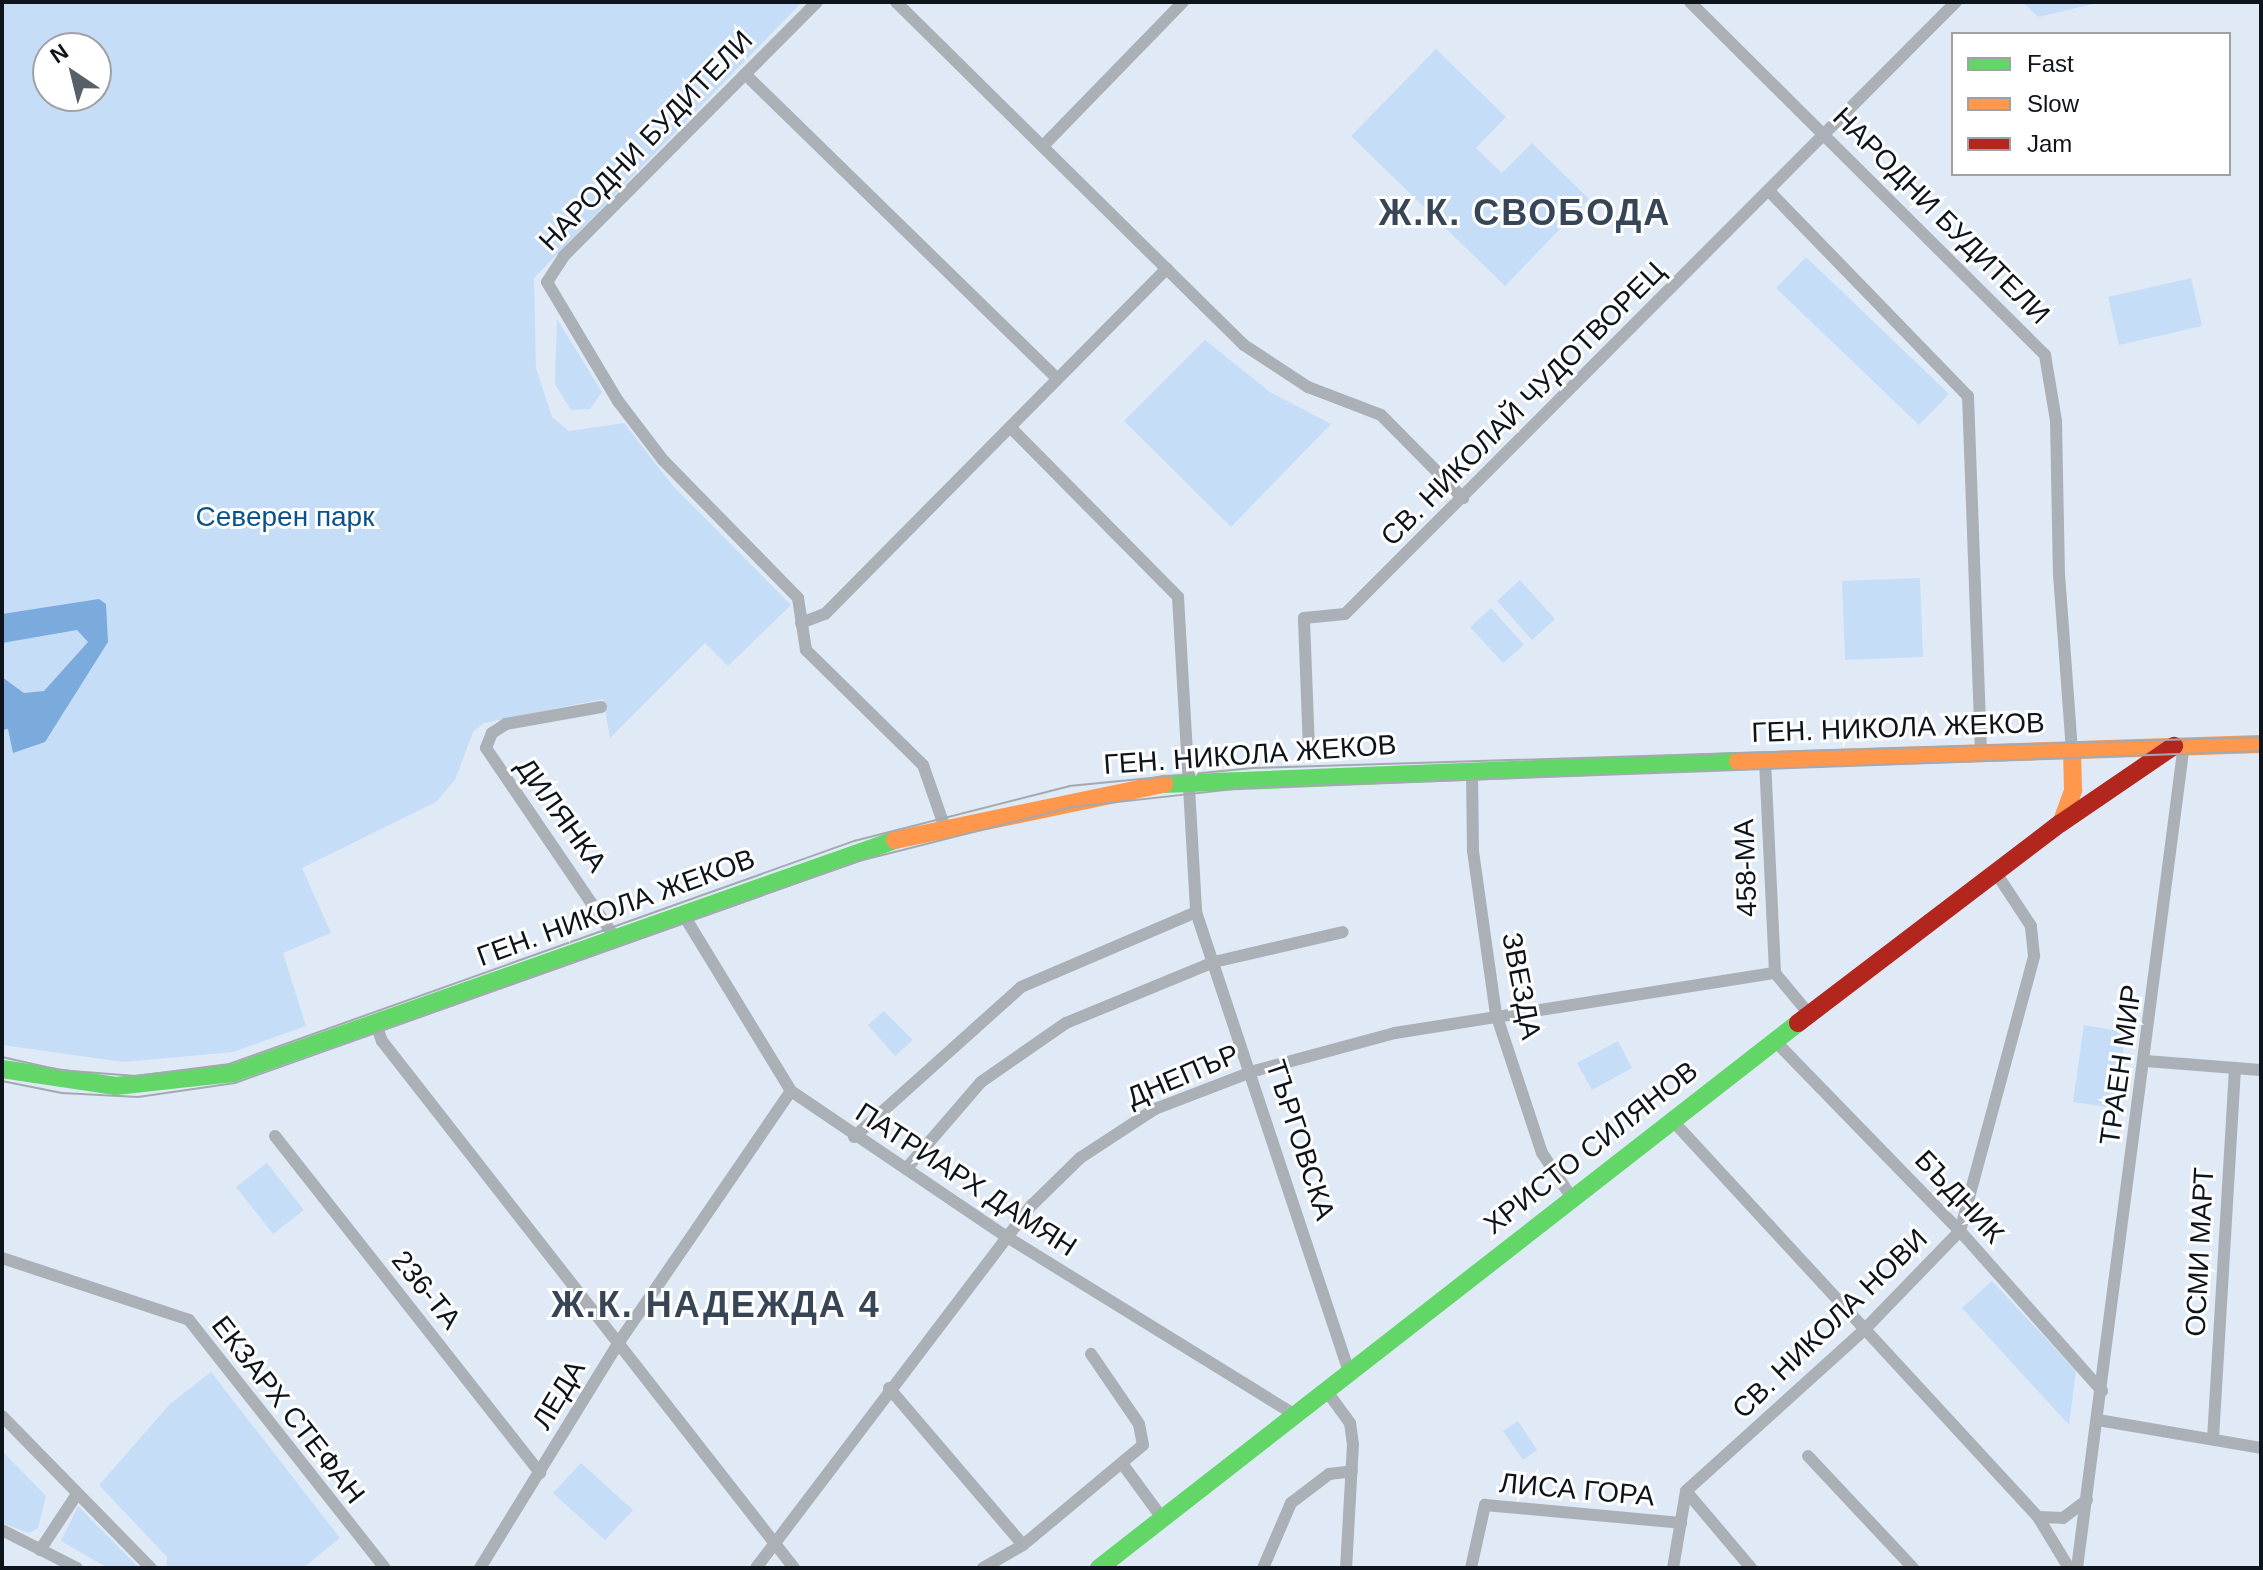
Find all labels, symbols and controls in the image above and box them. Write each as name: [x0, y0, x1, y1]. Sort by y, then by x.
street label: НАРОДНИ БУДИТЕЛИ: [532, 24, 760, 258]
north arrow: [32, 32, 112, 112]
legend: [1951, 32, 2231, 176]
text: N: [45, 39, 73, 68]
text: Fast: [2027, 50, 2074, 77]
text: Slow: [2027, 90, 2079, 117]
street label: НАРОДНИ БУДИТЕЛИ: [1826, 101, 2056, 331]
text: Jam: [2027, 130, 2072, 157]
district label: Ж.К. СВОБОДА: [1379, 191, 1671, 235]
street label: СВ. НИКОЛАЙ ЧУДОТВОРЕЦ: [1374, 255, 1672, 553]
park label: Северен парк: [196, 500, 374, 534]
street label: ГЕН. НИКОЛА ЖЕКОВ: [1751, 706, 2045, 750]
street label: ГЕН. НИКОЛА ЖЕКОВ: [1103, 728, 1397, 782]
street label: ДИЛЯНКА: [508, 751, 614, 879]
street label: 458-МА: [1727, 818, 1765, 918]
street label: ГЕН. НИКОЛА ЖЕКОВ: [472, 842, 760, 974]
street label: ЗВЕЗДА: [1494, 930, 1548, 1042]
street label: ТРАЕН МИР: [2093, 983, 2149, 1147]
street label: ДНЕПЪР: [1122, 1037, 1244, 1115]
street label: ХРИСТО СИЛЯНОВ: [1478, 1054, 1704, 1242]
street label: ТЪРГОВСКА: [1258, 1056, 1342, 1224]
street label: ПАТРИАРХ ДАМЯН: [849, 1096, 1083, 1264]
street label: БЪДНИК: [1907, 1143, 2011, 1251]
street label: ОСМИ МАРТ: [2179, 1167, 2221, 1337]
street label: СВ. НИКОЛА НОВИ: [1726, 1222, 1934, 1426]
street label: 236-ТА: [384, 1244, 468, 1336]
district label: Ж.К. НАДЕЖДА 4: [551, 1283, 881, 1327]
street label: ЕКЗАРХ СТЕФАН: [204, 1310, 372, 1510]
street label: ЛЕДА: [525, 1354, 593, 1436]
street label: ЛИСА ГОРА: [1498, 1466, 1656, 1514]

